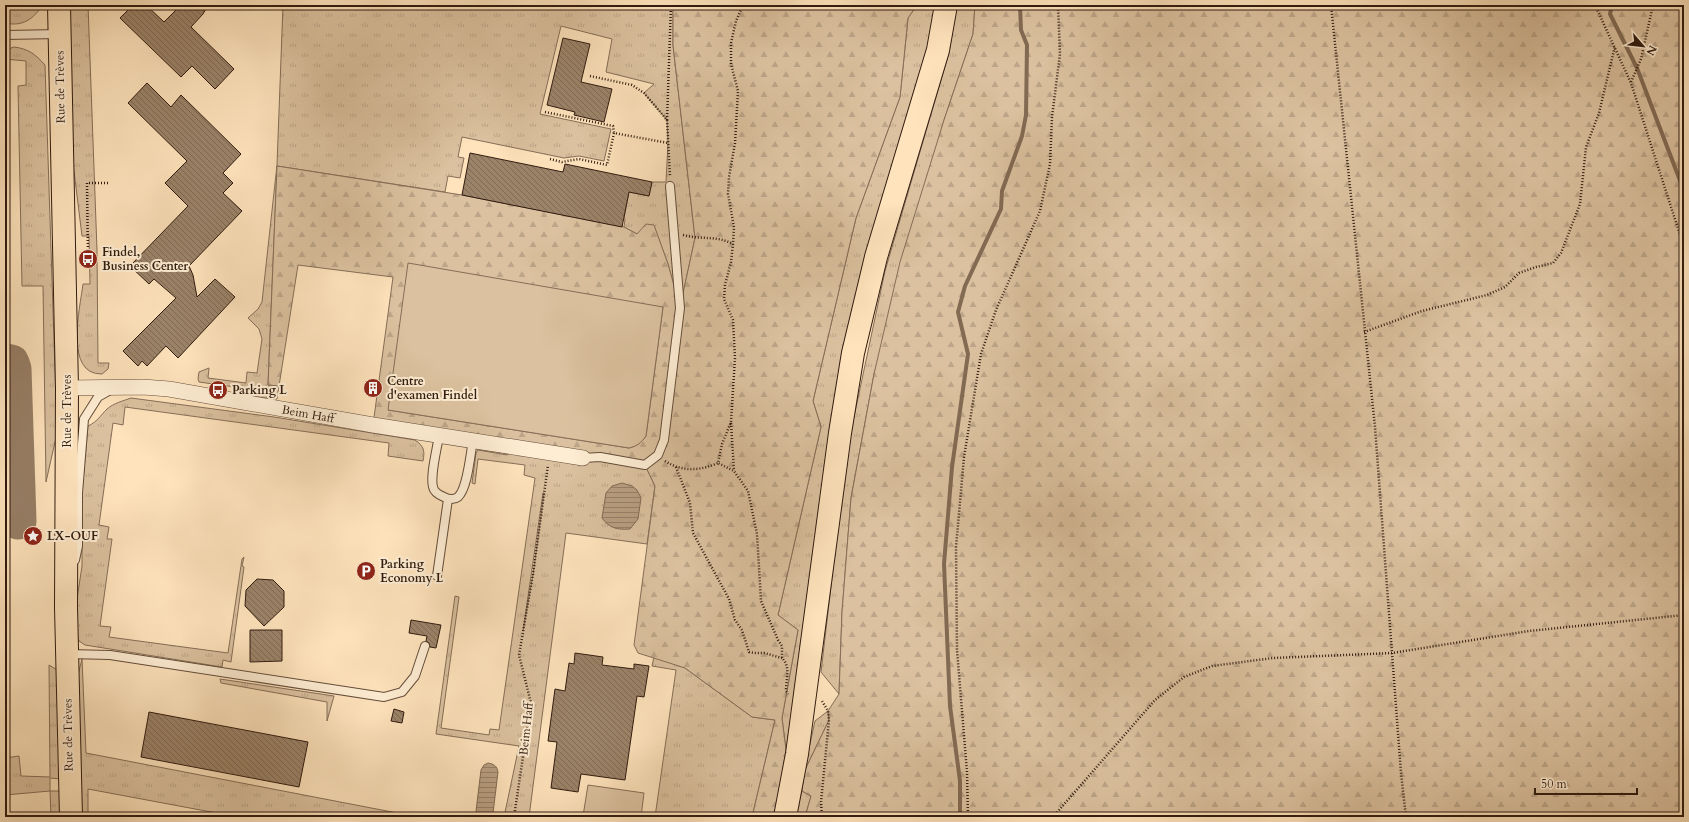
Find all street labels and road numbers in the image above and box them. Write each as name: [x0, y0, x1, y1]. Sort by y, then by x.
street label: Rue de Trèves: [51, 50, 69, 124]
street label: Rue de Trèves: [59, 375, 75, 447]
street label: Beim Haff: [281, 402, 337, 427]
street label: Rue de Trèves: [59, 698, 77, 772]
street label: Beim Haff: [515, 700, 537, 756]

